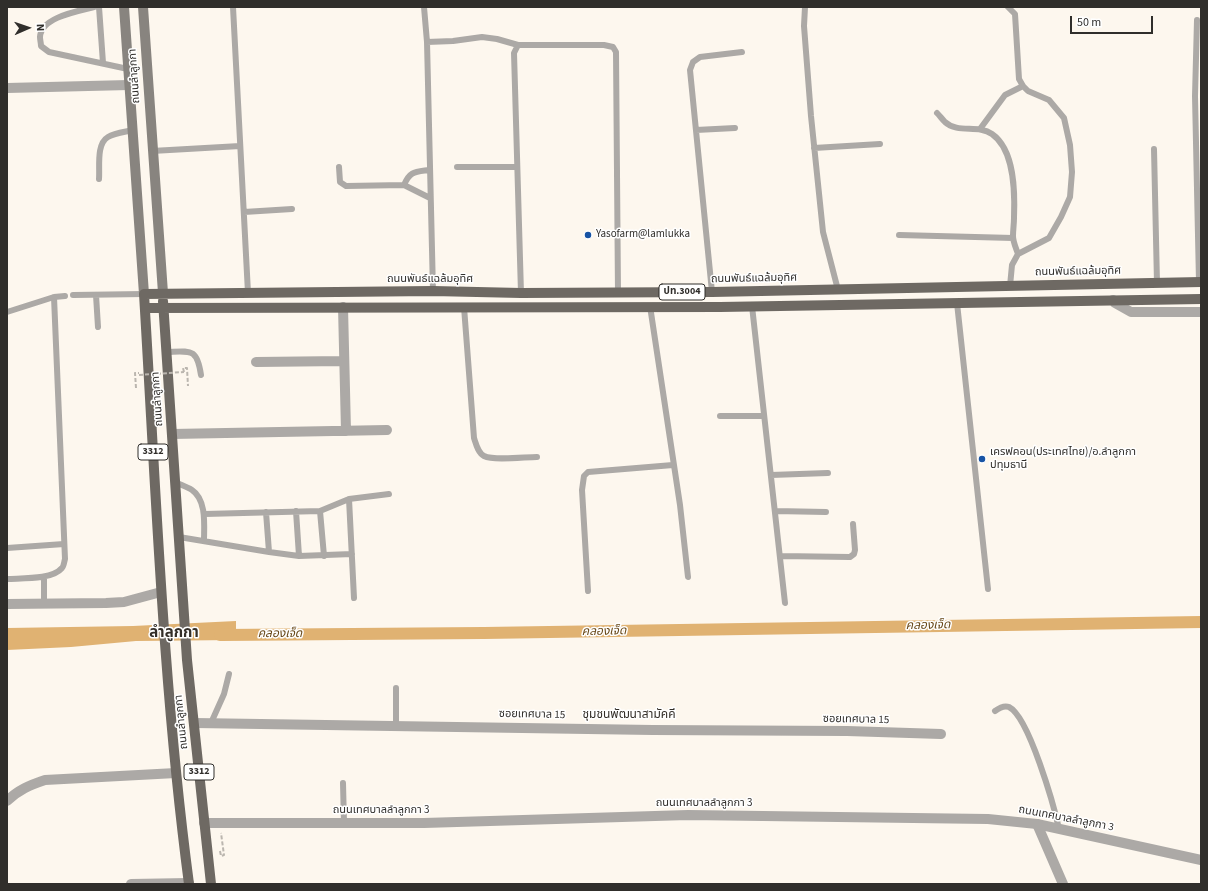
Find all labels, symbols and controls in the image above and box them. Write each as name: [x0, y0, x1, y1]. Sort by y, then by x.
north arrow: [8, 8, 48, 48]
scale bar: [1072, 8, 1155, 34]
text: 50 m: [1077, 14, 1101, 31]
text: N: [33, 24, 48, 31]
street label: ถนนลำลูกกา: [127, 48, 143, 104]
place label: Yasofarm@lamlukka: [596, 228, 690, 242]
marker: Yasofarm@lamlukka: [583, 230, 593, 240]
street label: ถนนพันธ์แฉล้มอุทิศ: [1035, 265, 1121, 279]
street label: ถนนพันธ์แฉล้มอุทิศ: [711, 272, 797, 286]
street label: ถนนพันธ์แฉล้มอุทิศ: [387, 273, 473, 287]
road number: ปท.3004: [659, 284, 705, 300]
street label: ถนนลำลูกกา: [150, 371, 166, 427]
road number: 3312: [138, 444, 168, 460]
place label: เครฟคอน(ประเทศไทย)/อ.ลำลูกกา ปทุมธานี: [990, 446, 1136, 472]
marker: เครฟคอน(ประเทศไทย)/อ.ลำลูกกา ปทุมธานี: [977, 454, 987, 464]
water label: คลองเจ็ด: [906, 618, 950, 634]
water label: คลองเจ็ด: [582, 624, 626, 640]
district label: ลำลูกกา: [149, 625, 199, 643]
water label: คลองเจ็ด: [258, 627, 302, 641]
street label: ถนนลำลูกกา: [173, 694, 191, 750]
street label: ซอยเทศบาล 15: [499, 708, 565, 722]
district label: ชุมชนพัฒนาสามัคคี: [582, 708, 676, 722]
street label: ซอยเทศบาล 15: [823, 713, 889, 727]
road number: 3312: [184, 764, 214, 780]
street label: ถนนเทศบาลลำลูกกา 3: [656, 797, 752, 811]
street label: ถนนเทศบาลลำลูกกา 3: [1017, 803, 1115, 835]
street label: ถนนเทศบาลลำลูกกา 3: [333, 804, 429, 818]

